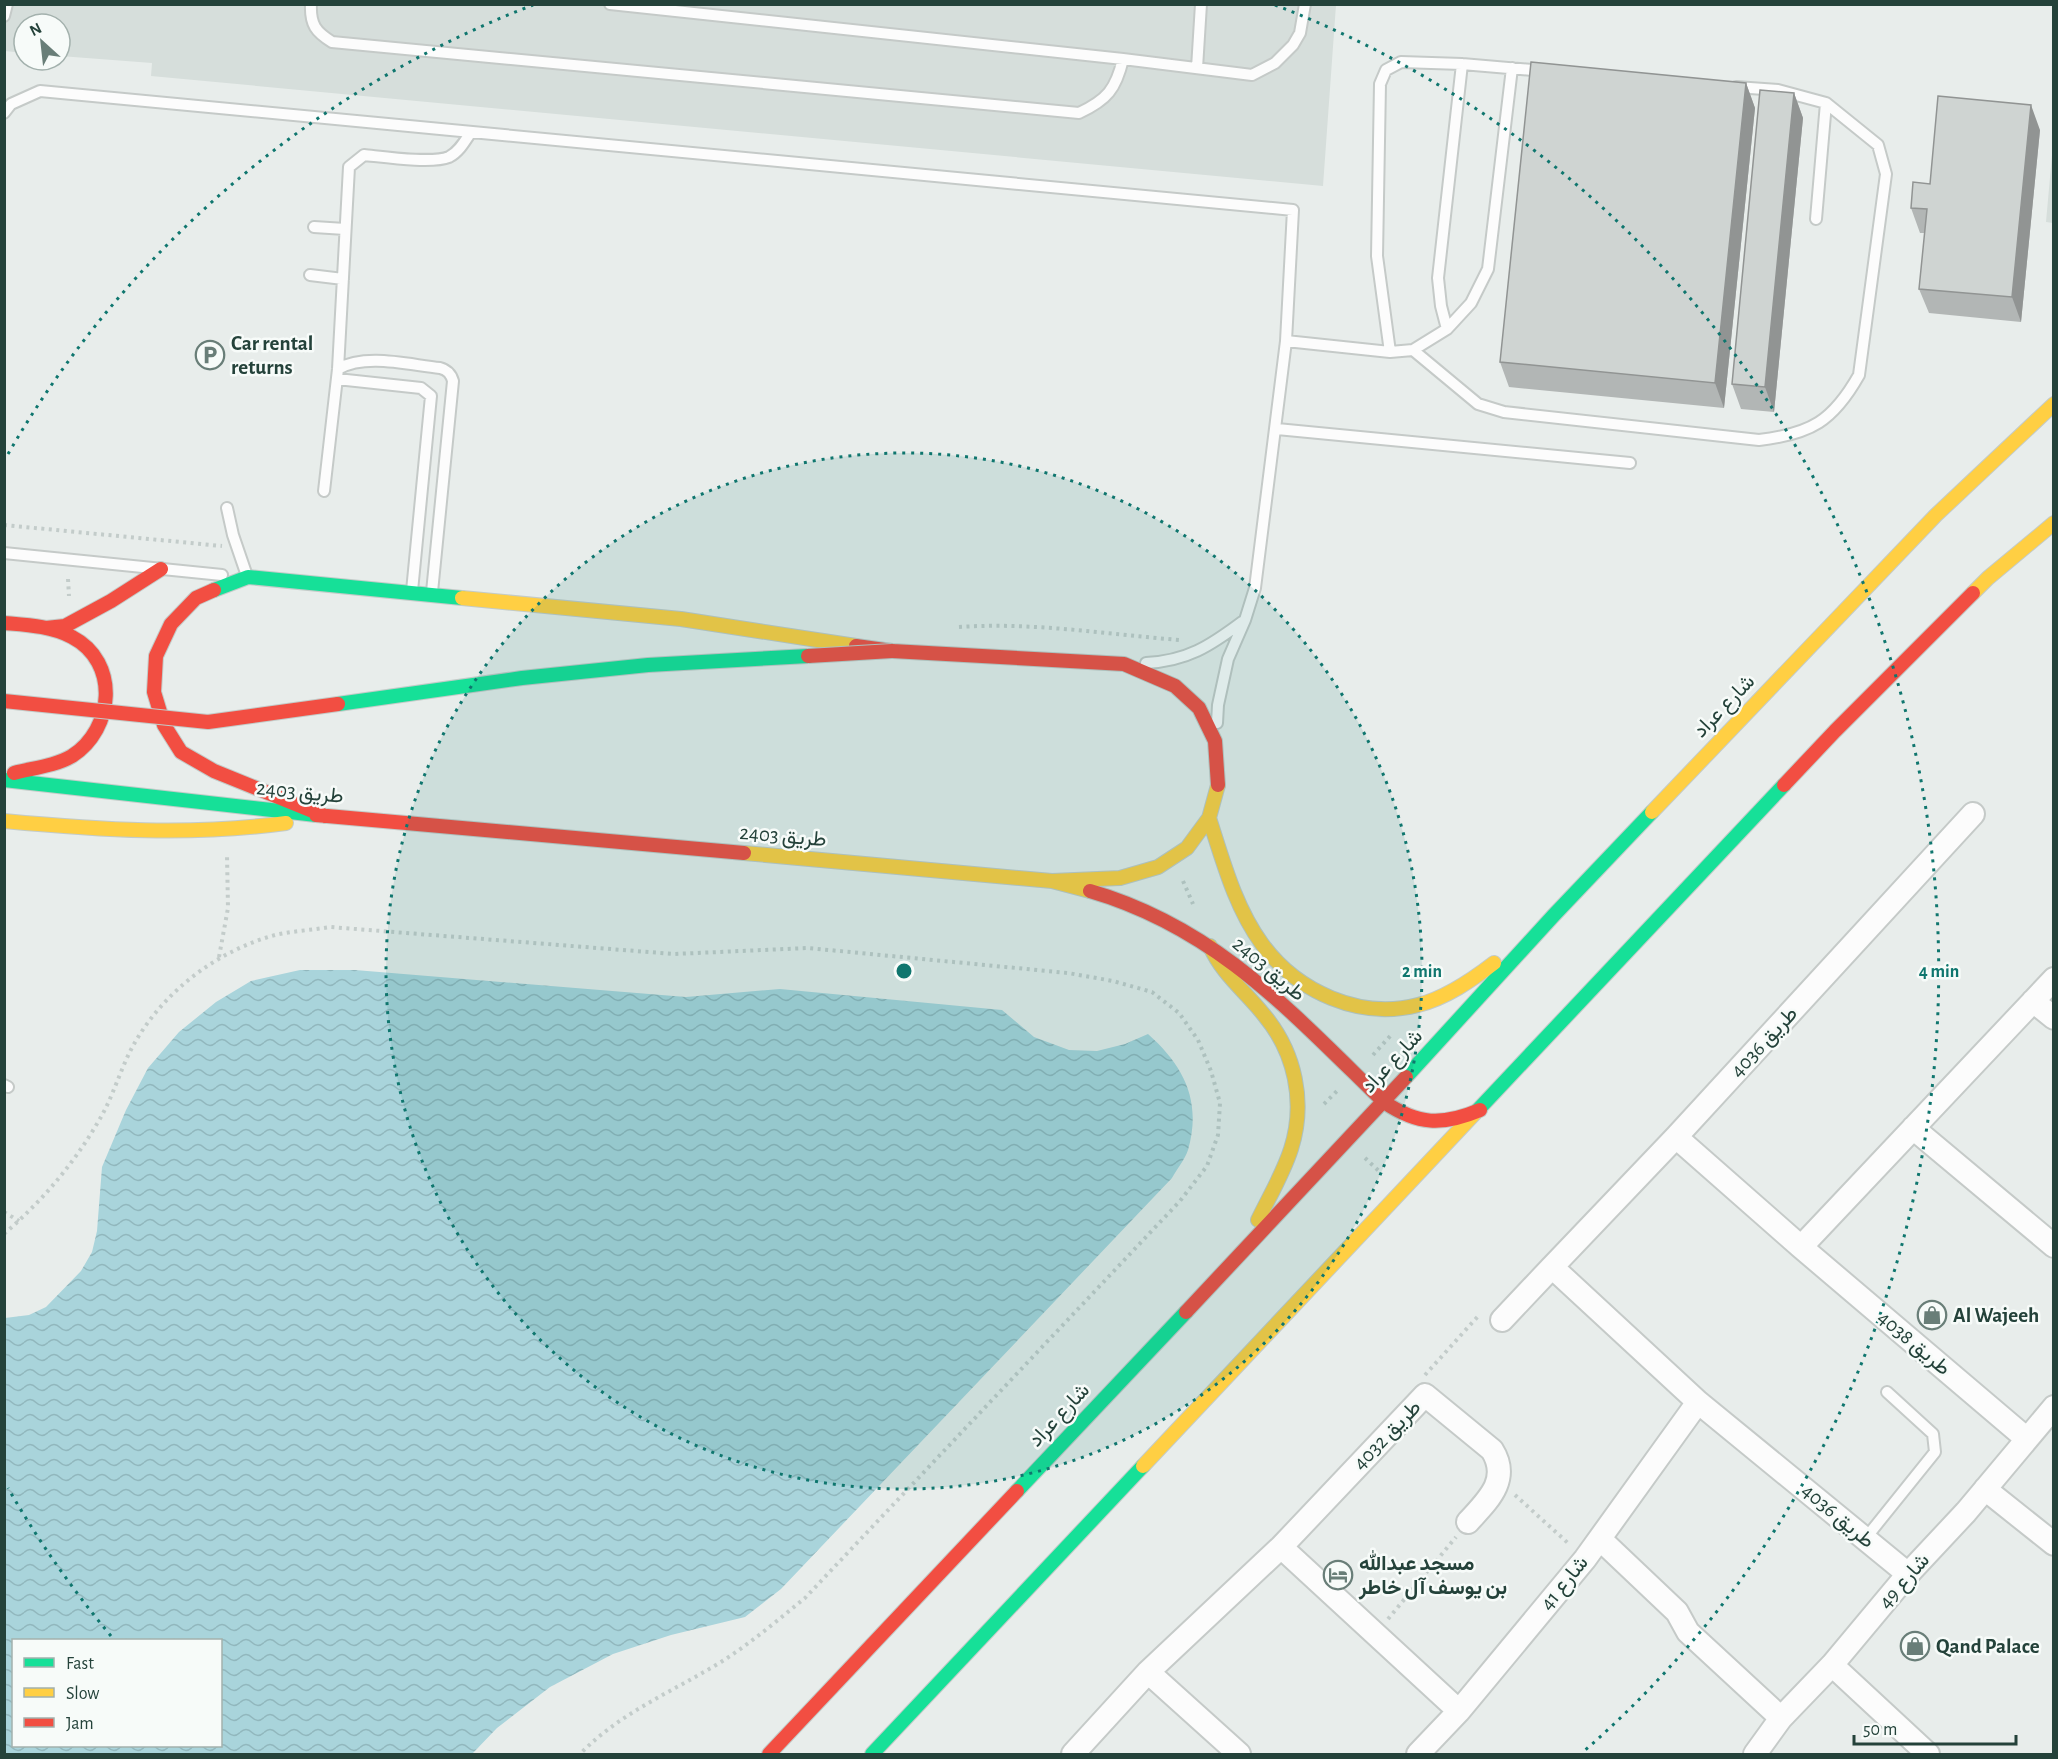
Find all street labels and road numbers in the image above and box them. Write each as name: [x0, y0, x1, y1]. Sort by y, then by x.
street label: شارع عراد: [1689, 671, 1761, 744]
street label: طريق 2403: [255, 777, 345, 809]
street label: طريق 2403: [738, 822, 827, 852]
street label: طريق 2403: [1227, 933, 1309, 1007]
street label: طريق 4036: [1726, 1003, 1803, 1083]
street label: شارع عراد: [1358, 1025, 1429, 1099]
street label: طريق 4038: [1872, 1307, 1954, 1381]
street label: شارع عراد: [1025, 1379, 1096, 1453]
street label: طريق 4032: [1349, 1396, 1426, 1475]
street label: طريق 4036: [1796, 1480, 1878, 1554]
street label: شارع 49: [1875, 1549, 1936, 1615]
street label: شارع 41: [1536, 1552, 1594, 1616]

